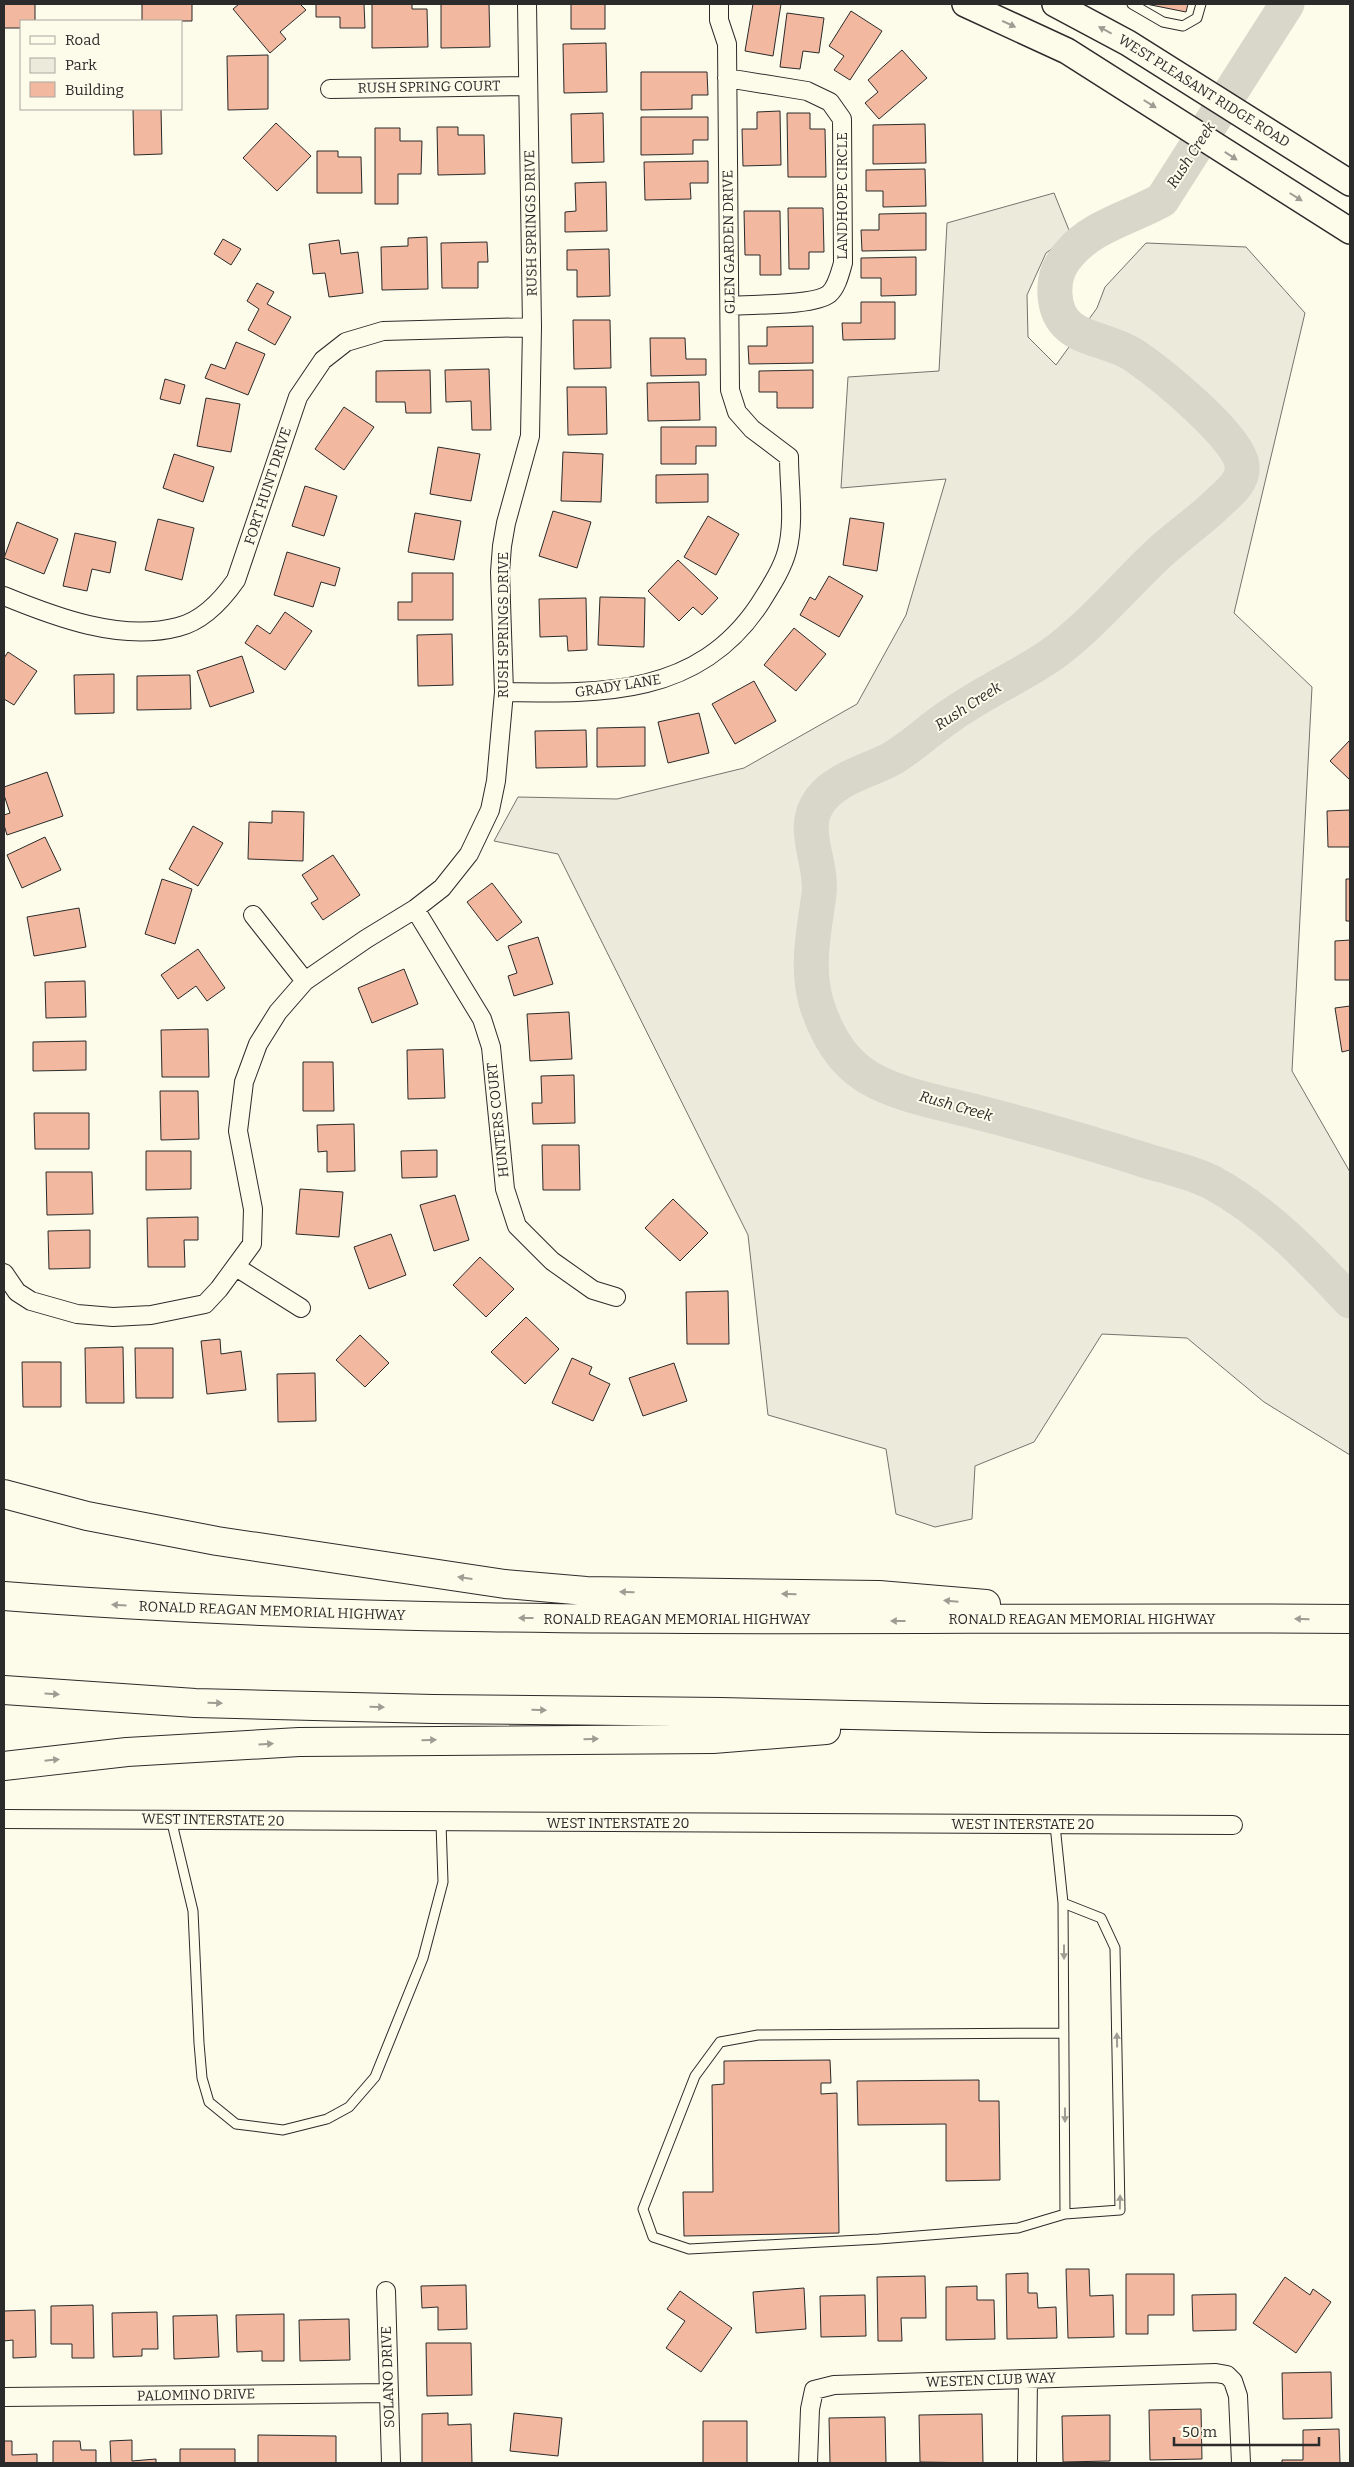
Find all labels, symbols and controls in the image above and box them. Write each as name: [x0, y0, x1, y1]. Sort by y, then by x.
legend: [20, 20, 182, 110]
one-way arrow: [1002, 20, 1016, 28]
one-way arrow: [1097, 26, 1112, 34]
text: Road: [65, 31, 100, 49]
street label: WEST PLEASANT RIDGE ROAD: [1115, 31, 1293, 151]
text: Park: [65, 56, 97, 74]
street label: RUSH SPRING COURT: [358, 77, 500, 97]
text: Building: [65, 81, 124, 99]
one-way arrow: [1144, 100, 1157, 109]
water label: Rush Creek: [1163, 118, 1220, 191]
street label: LANDHOPE CIRCLE: [834, 132, 851, 260]
street label: RUSH SPRINGS DRIVE: [521, 150, 541, 296]
one-way arrow: [1225, 151, 1238, 160]
street label: GLEN GARDEN DRIVE: [719, 170, 739, 314]
one-way arrow: [1289, 192, 1302, 202]
street label: FORT HUNT DRIVE: [241, 425, 295, 547]
street label: RUSH SPRINGS DRIVE: [495, 552, 512, 698]
street label: GRADY LANE: [574, 671, 662, 701]
water label: Rush Creek: [932, 677, 1005, 734]
street label: HUNTERS COURT: [484, 1062, 512, 1178]
water label: Rush Creek: [917, 1087, 995, 1125]
one-way arrow: [457, 1574, 473, 1582]
one-way arrow: [618, 1588, 634, 1596]
one-way arrow: [781, 1590, 797, 1598]
one-way arrow: [943, 1597, 959, 1605]
street label: RONALD REAGAN MEMORIAL HIGHWAY: [138, 1598, 406, 1624]
one-way arrow: [110, 1600, 126, 1608]
street label: RONALD REAGAN MEMORIAL HIGHWAY: [544, 1611, 810, 1628]
street label: RONALD REAGAN MEMORIAL HIGHWAY: [949, 1611, 1215, 1628]
one-way arrow: [518, 1614, 534, 1622]
one-way arrow: [1293, 1615, 1309, 1623]
one-way arrow: [890, 1617, 906, 1625]
one-way arrow: [45, 1690, 61, 1698]
one-way arrow: [207, 1699, 223, 1707]
one-way arrow: [369, 1704, 385, 1712]
one-way arrow: [532, 1706, 548, 1714]
one-way arrow: [584, 1735, 600, 1743]
one-way arrow: [421, 1736, 437, 1744]
one-way arrow: [259, 1739, 275, 1747]
one-way arrow: [44, 1756, 60, 1764]
street label: WEST INTERSTATE 20: [141, 1810, 285, 1830]
street label: WEST INTERSTATE 20: [547, 1815, 689, 1832]
street label: WEST INTERSTATE 20: [952, 1816, 1094, 1833]
one-way arrow: [1060, 1944, 1068, 1960]
one-way arrow: [1113, 2031, 1121, 2047]
one-way arrow: [1061, 2107, 1069, 2123]
one-way arrow: [1116, 2194, 1124, 2210]
street label: SOLANO DRIVE: [378, 2326, 398, 2428]
street label: WESTEN CLUB WAY: [926, 2369, 1056, 2391]
street label: PALOMINO DRIVE: [137, 2385, 255, 2405]
scale bar: [1174, 2414, 1319, 2446]
text: 50 m: [1182, 2423, 1218, 2441]

